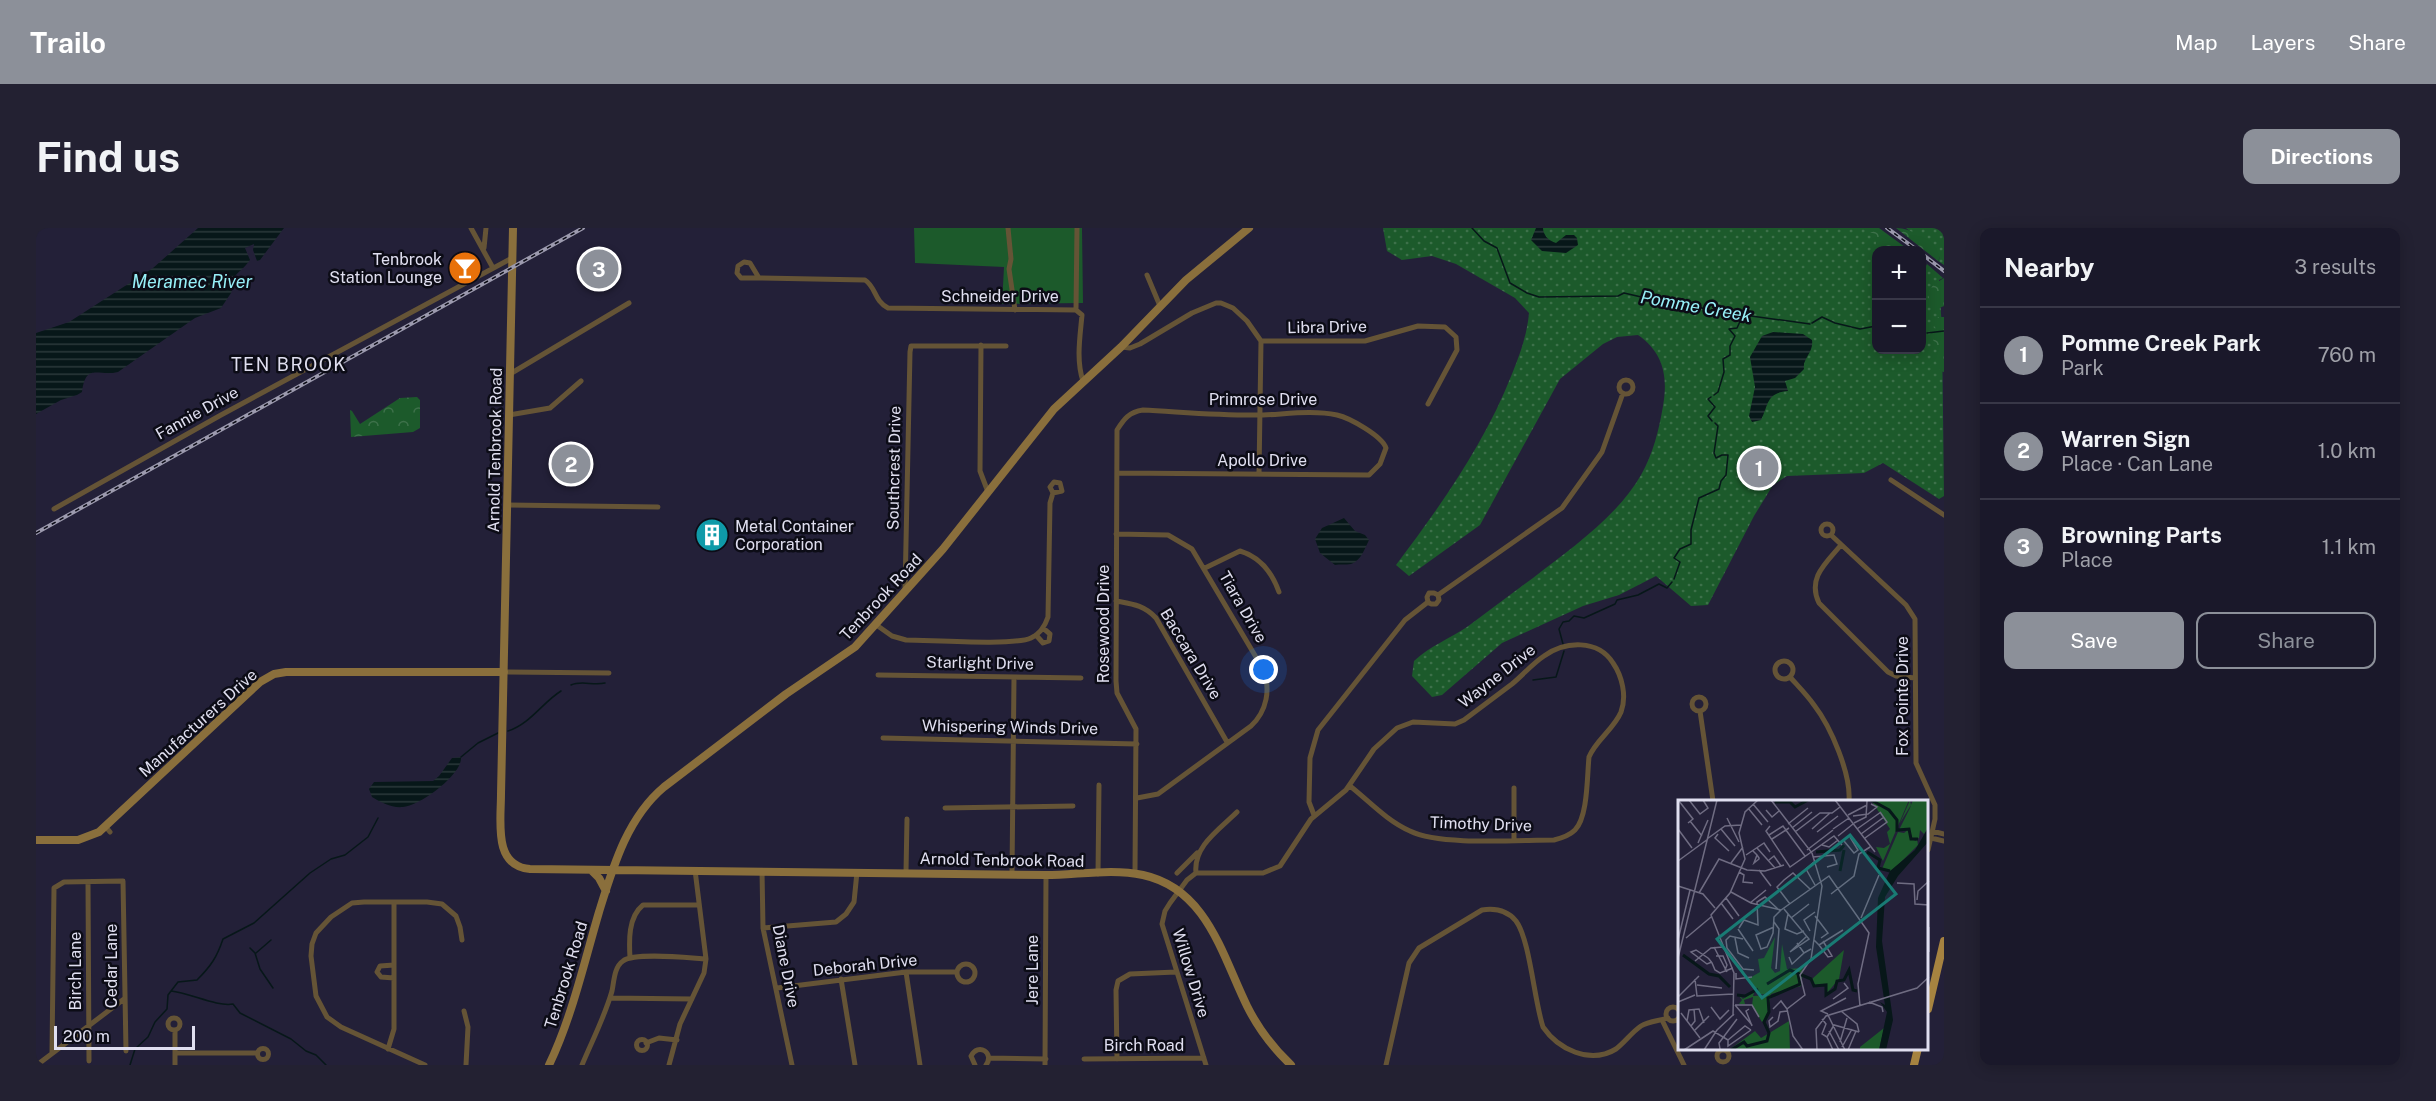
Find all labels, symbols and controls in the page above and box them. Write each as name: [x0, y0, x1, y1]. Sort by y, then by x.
text: Trailo: [30, 26, 106, 59]
text: Map: [2175, 30, 2218, 55]
text: Layers: [2251, 30, 2315, 55]
text: Share: [2348, 30, 2406, 55]
button: Directions: [2243, 129, 2400, 184]
text: Find us: [36, 132, 180, 181]
pin: 3: [580, 246, 618, 291]
map controls: [1872, 246, 1926, 354]
button: +: [1872, 246, 1926, 300]
place label: Tenbrook Station Lounge: [329, 250, 442, 287]
bar icon: Tenbrook Station Lounge: [447, 250, 483, 286]
text: Nearby: [2004, 252, 2094, 283]
text: 3 results: [2295, 255, 2376, 279]
water label: Meramec River: [132, 271, 252, 292]
water label: Pomme Creek: [1639, 286, 1753, 326]
street label: Schneider Drive: [941, 287, 1059, 306]
button: −: [1872, 300, 1926, 354]
street label: Libra Drive: [1287, 317, 1367, 337]
text: Pomme Creek Park: [2061, 330, 2261, 356]
text: 1: [2019, 343, 2028, 367]
text: 760 m: [2318, 343, 2376, 367]
district label: TEN BROOK: [231, 354, 347, 375]
text: Park: [2061, 356, 2104, 380]
street label: Arnold Tenbrook Road: [484, 367, 506, 533]
street label: Fannie Drive: [152, 382, 242, 444]
street label: Primrose Drive: [1209, 390, 1317, 409]
street label: Southcrest Drive: [883, 406, 905, 530]
text: Warren Sign: [2061, 426, 2190, 452]
text: 2: [2017, 439, 2030, 463]
text: 1.0 km: [2318, 439, 2376, 463]
pin: 2: [552, 442, 590, 486]
pin: 1: [1740, 446, 1778, 490]
street label: Apollo Drive: [1217, 451, 1307, 470]
text: Place · Can Lane: [2061, 452, 2213, 476]
building icon: Metal Container Corporation: [694, 517, 730, 553]
place label: Metal Container Corporation: [735, 517, 854, 554]
text: Browning Parts: [2061, 522, 2222, 548]
text: 3: [2017, 535, 2030, 559]
text: 1.1 km: [2322, 535, 2376, 559]
text: Place: [2061, 548, 2113, 572]
street label: Tenbrook Road: [836, 550, 926, 644]
street label: Rosewood Drive: [1094, 565, 1113, 683]
street label: Tiara Drive: [1215, 568, 1271, 646]
street label: Baccara Drive: [1156, 605, 1226, 703]
button: Save: [2004, 612, 2184, 669]
button: Share: [2196, 612, 2376, 669]
street label: Fox Pointe Drive: [1893, 636, 1912, 756]
street label: Wayne Drive: [1455, 640, 1539, 712]
street label: Starlight Drive: [926, 653, 1034, 673]
your location: [1249, 655, 1278, 684]
street label: Manufacturers Drive: [135, 665, 261, 781]
street label: Whispering Winds Drive: [922, 716, 1098, 738]
inset map: [1678, 800, 1929, 1050]
street label: Timothy Drive: [1430, 813, 1532, 835]
street label: Arnold Tenbrook Road: [919, 849, 1085, 871]
street label: Tenbrook Road: [541, 919, 591, 1031]
street label: Diane Drive: [769, 923, 803, 1009]
street label: Cedar Lane: [102, 924, 121, 1008]
street label: Willow Drive: [1168, 926, 1214, 1020]
street label: Birch Lane: [66, 932, 85, 1010]
street label: Jere Lane: [1023, 935, 1042, 1005]
street label: Deborah Drive: [812, 950, 918, 980]
scale bar: [54, 1023, 195, 1050]
text: 200 m: [63, 1027, 110, 1046]
street label: Birch Road: [1104, 1036, 1184, 1055]

